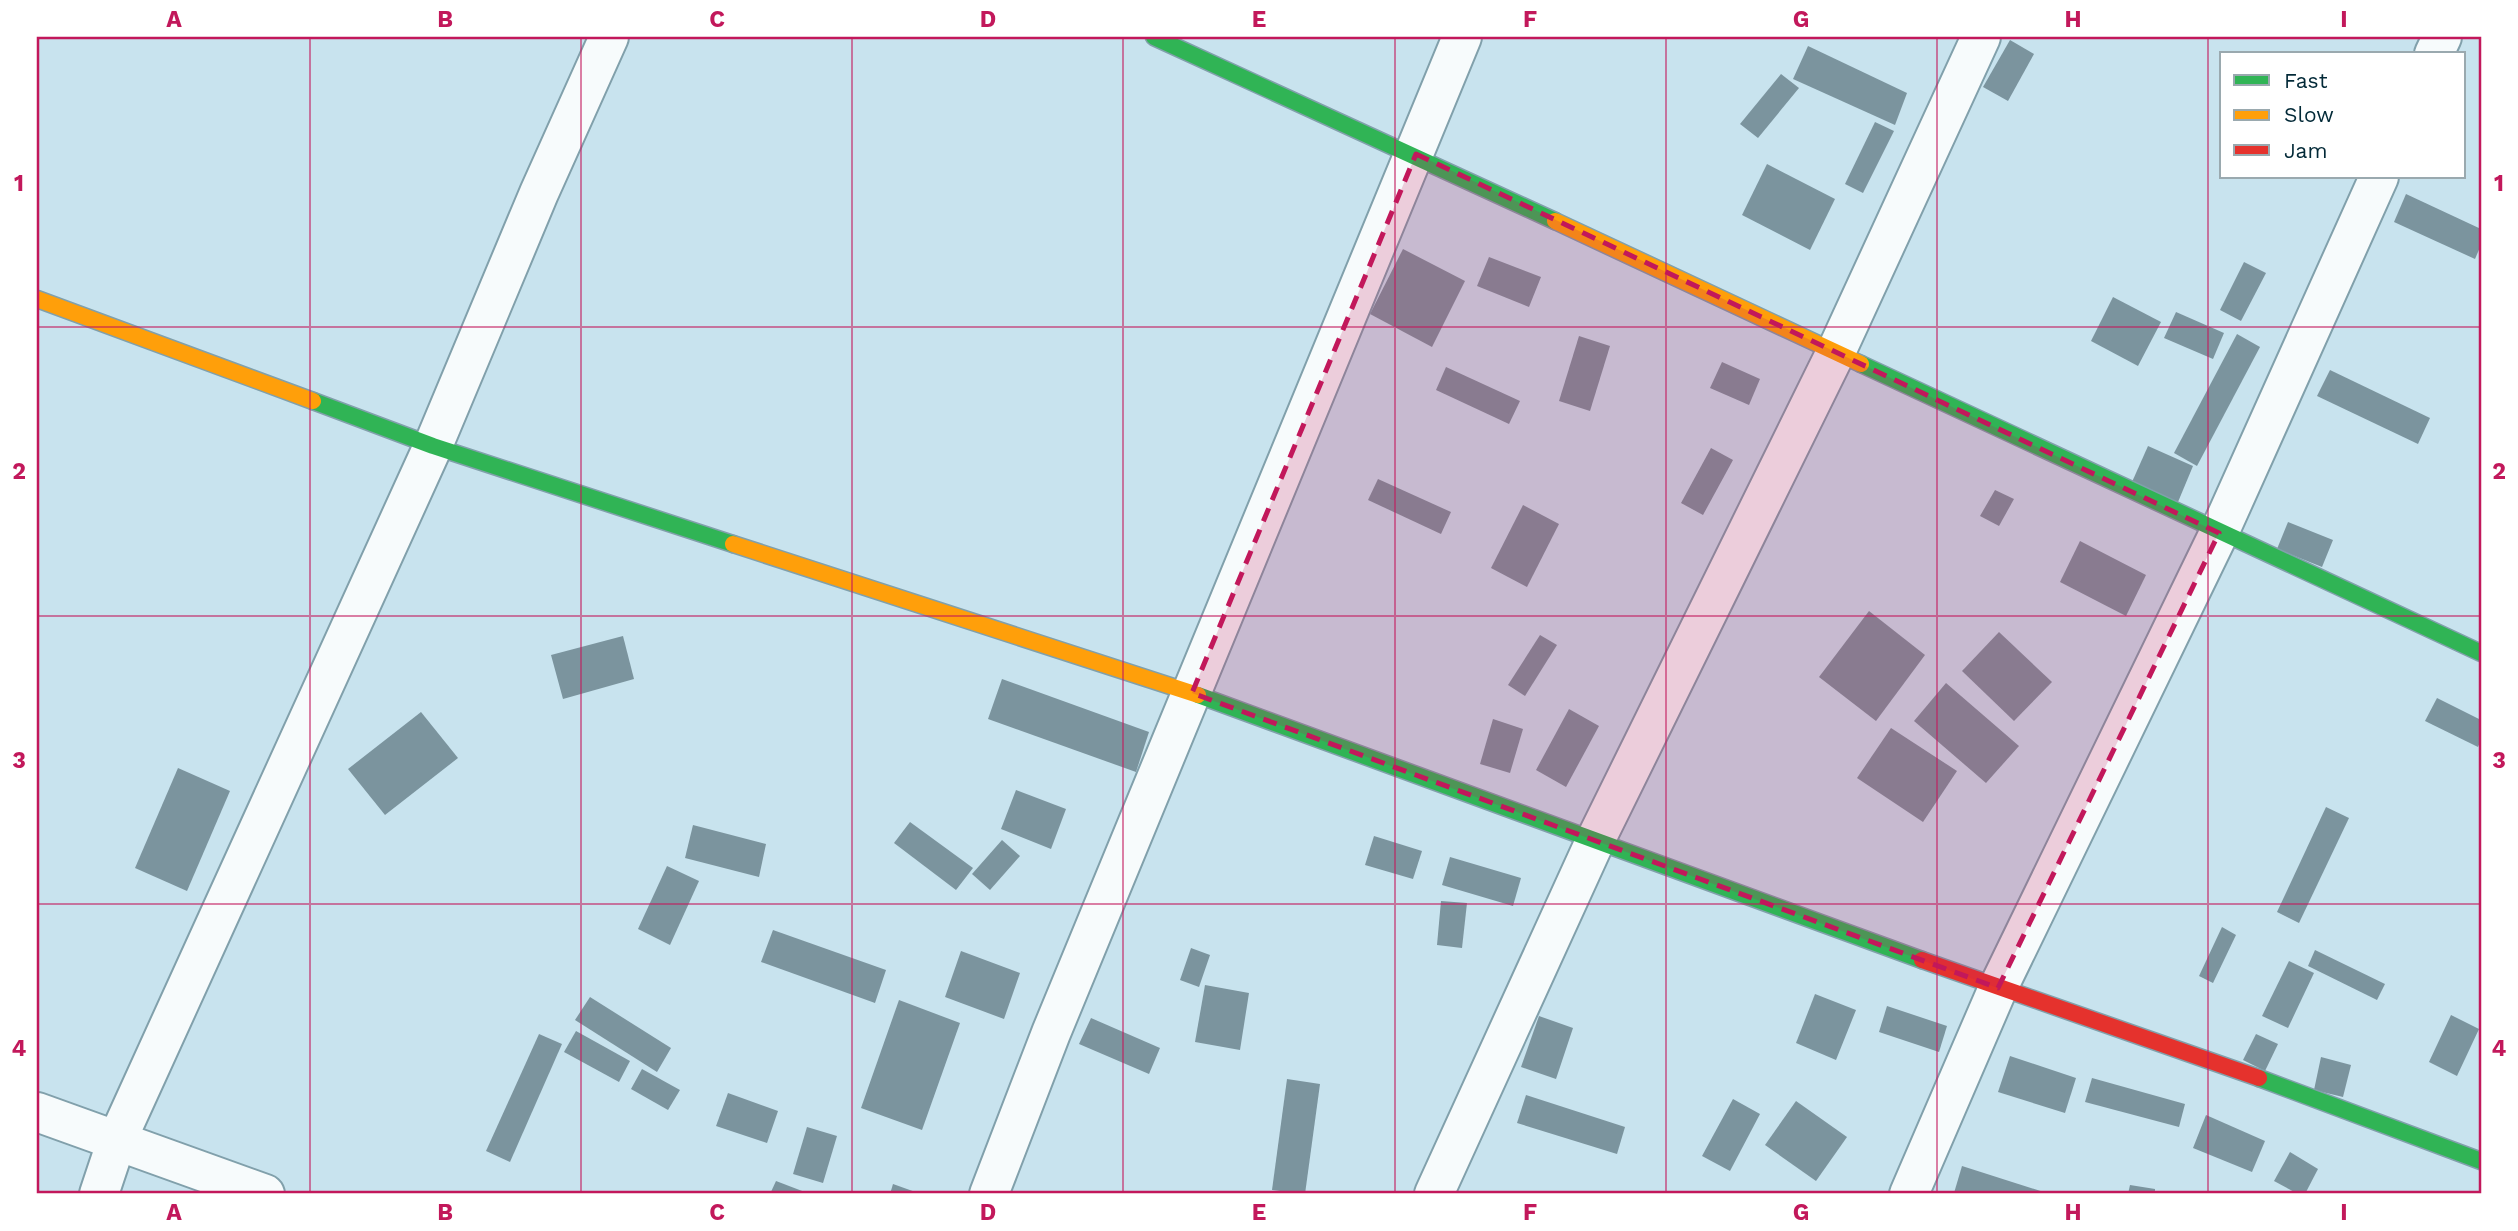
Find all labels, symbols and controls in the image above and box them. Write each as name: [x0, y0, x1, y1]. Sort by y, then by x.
text: A: [166, 6, 182, 33]
text: B: [437, 6, 453, 33]
text: C: [709, 6, 725, 33]
text: D: [980, 6, 996, 33]
text: E: [1252, 6, 1266, 33]
text: F: [1523, 6, 1537, 33]
text: G: [1793, 6, 1809, 33]
text: H: [2064, 6, 2082, 33]
text: I: [2340, 6, 2348, 33]
legend: [2220, 52, 2466, 178]
text: Fast: [2284, 68, 2328, 93]
text: Slow: [2284, 102, 2334, 127]
text: Jam: [2284, 138, 2327, 163]
text: 1: [14, 170, 24, 197]
text: 1: [2494, 170, 2504, 197]
text: 2: [12, 458, 26, 485]
text: 2: [2492, 458, 2506, 485]
text: 3: [12, 747, 26, 774]
text: 3: [2492, 747, 2506, 774]
text: 4: [12, 1035, 27, 1062]
text: 4: [2492, 1035, 2507, 1062]
text: A: [166, 1199, 182, 1226]
text: B: [437, 1199, 453, 1226]
text: C: [709, 1199, 725, 1226]
text: D: [980, 1199, 996, 1226]
text: E: [1252, 1199, 1266, 1226]
text: F: [1523, 1199, 1537, 1226]
text: G: [1793, 1199, 1809, 1226]
text: H: [2064, 1199, 2082, 1226]
text: I: [2340, 1199, 2348, 1226]

